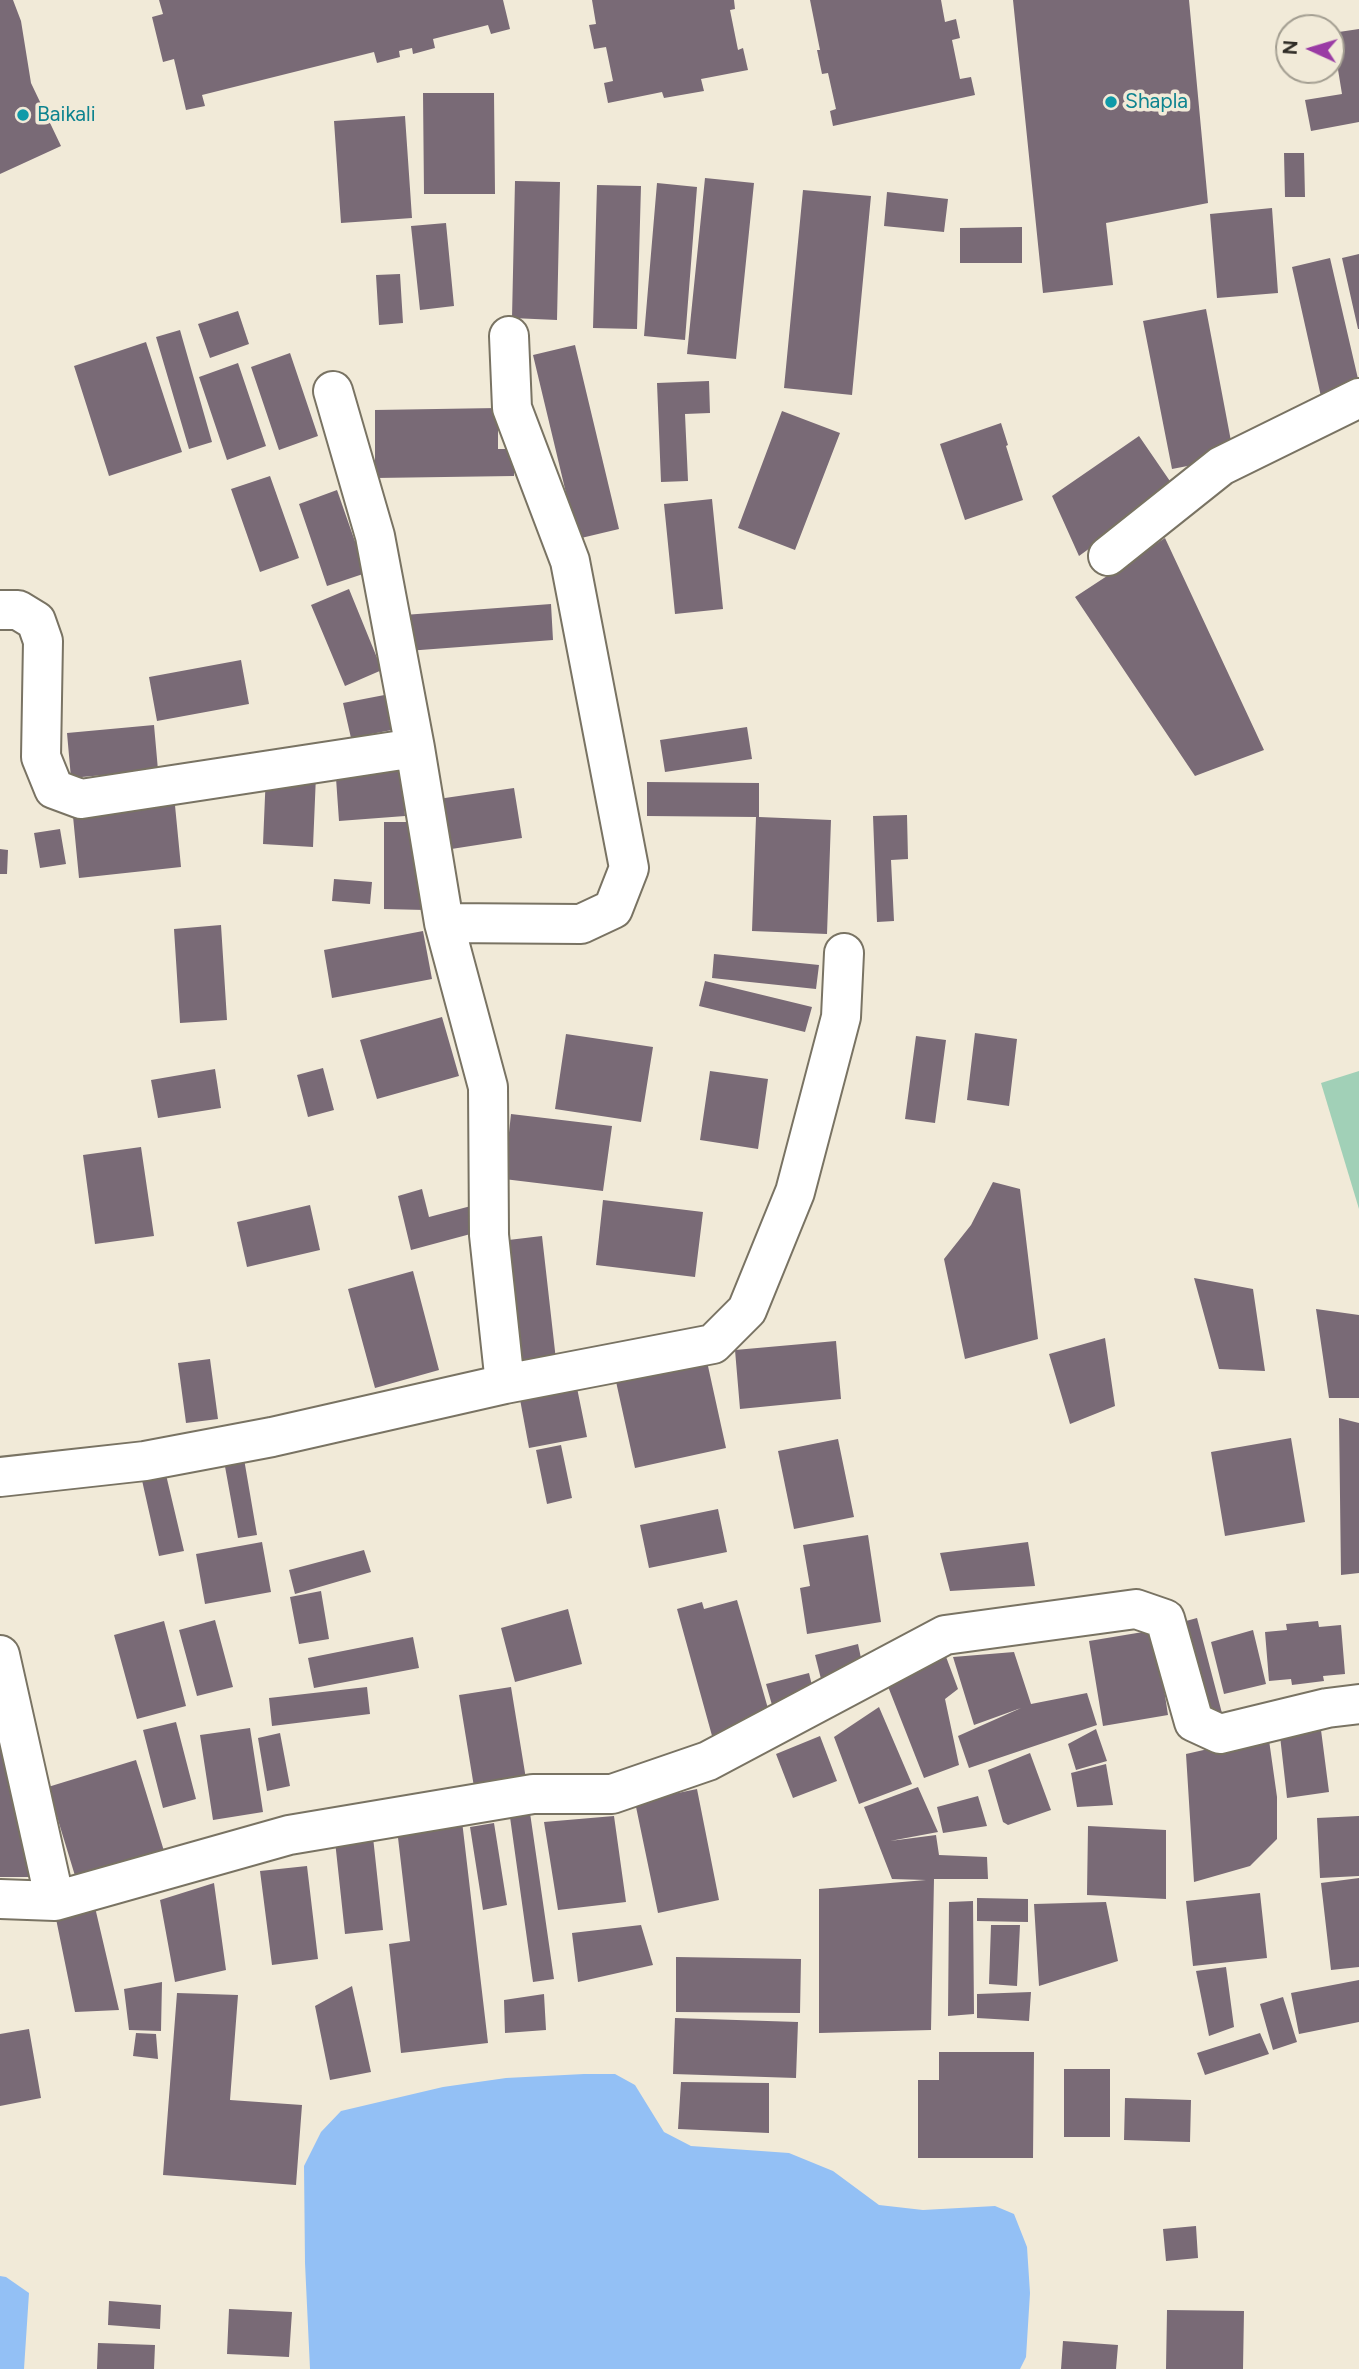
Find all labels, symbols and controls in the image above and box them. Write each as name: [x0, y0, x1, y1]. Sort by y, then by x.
north arrow: [1275, 14, 1345, 84]
text: N: [1279, 40, 1303, 56]
place label: Shapla: [1125, 89, 1188, 115]
marker: Shapla: [1103, 94, 1119, 110]
place label: Baikali: [37, 102, 96, 128]
marker: Baikali: [15, 107, 31, 123]

